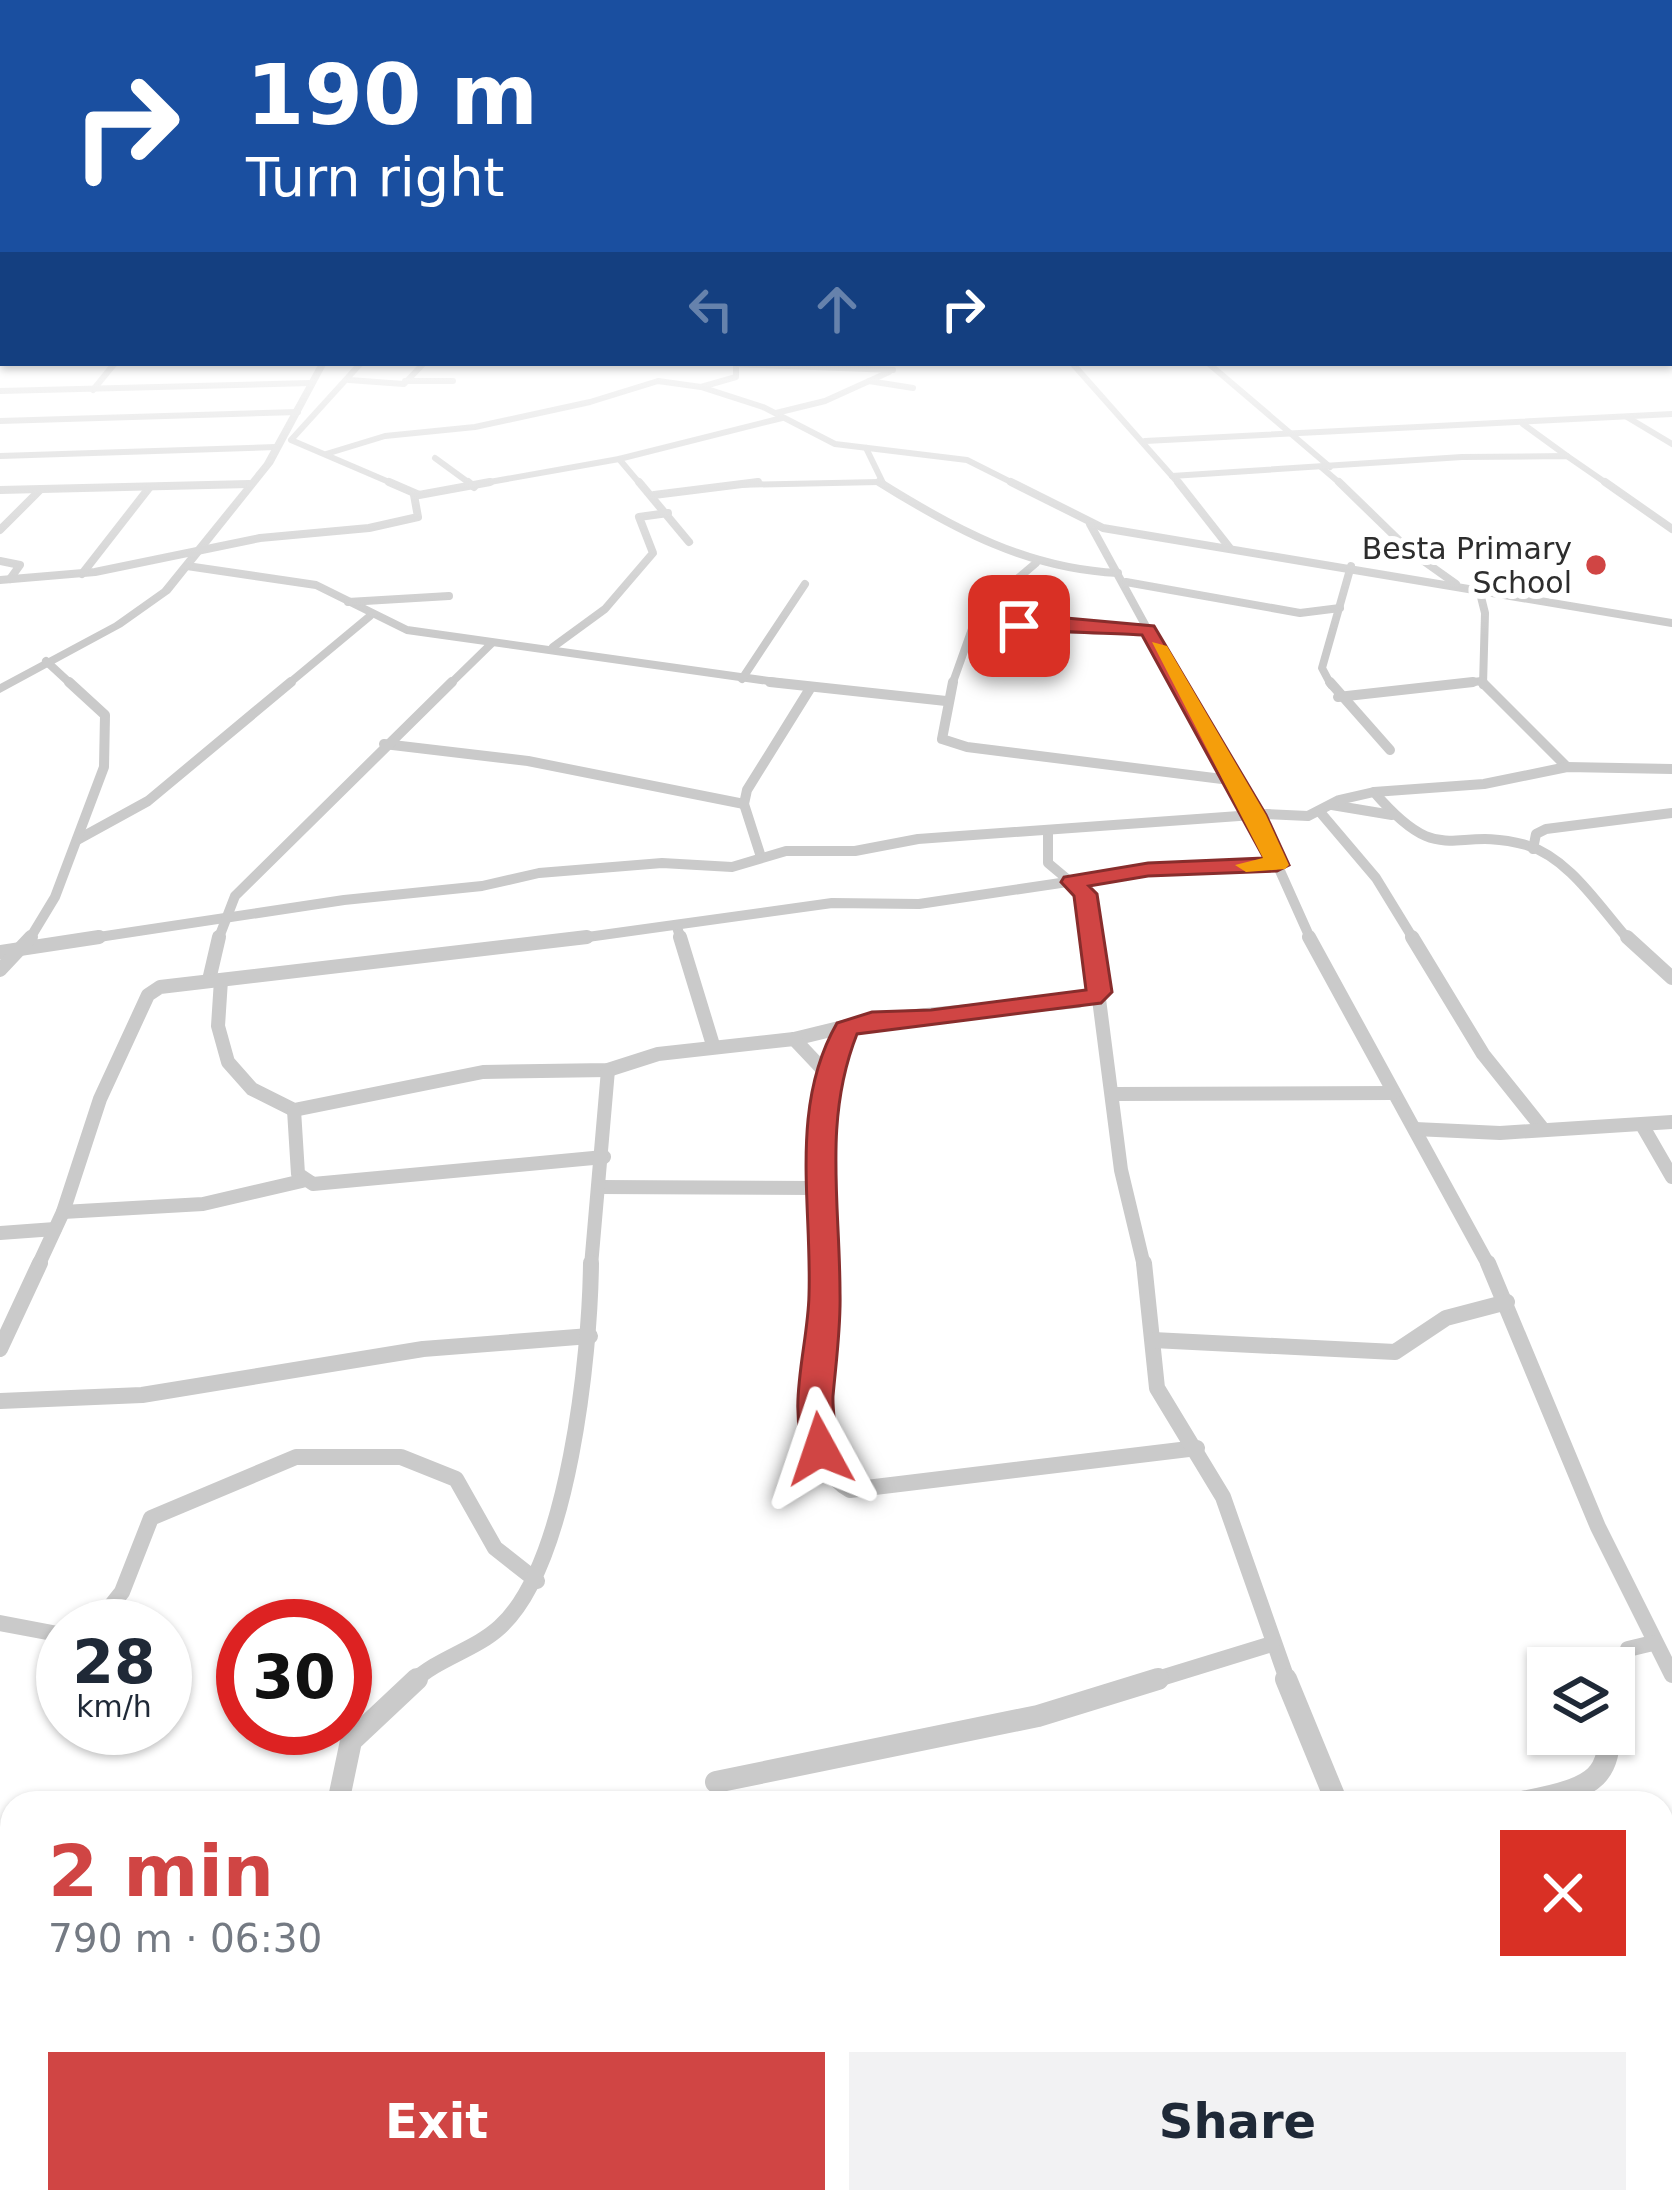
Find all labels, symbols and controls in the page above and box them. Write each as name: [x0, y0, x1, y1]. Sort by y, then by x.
text: 190 m: [246, 46, 538, 144]
icon: right: [48, 48, 204, 204]
text: Turn right: [246, 146, 505, 209]
icon: left: [678, 276, 744, 342]
icon: ahead: [804, 276, 870, 342]
icon: right: [930, 276, 996, 342]
place label: Besta Primary School: [1362, 531, 1572, 600]
marker: Besta Primary School: [1583, 552, 1609, 578]
pin: [968, 575, 1070, 677]
icon: arrive: [986, 593, 1052, 659]
position arrow: [757, 1386, 883, 1512]
speed limit sign: 30: [216, 1599, 372, 1755]
text: 28: [72, 1627, 156, 1697]
map controls: [1527, 1647, 1635, 1755]
button: layers: [1527, 1647, 1635, 1755]
text: km/h: [76, 1689, 152, 1724]
text: 2 min: [48, 1829, 274, 1913]
button: close: [1500, 1830, 1626, 1956]
text: 790 m · 06:30: [48, 1916, 322, 1961]
button: Exit: [48, 2052, 825, 2190]
button: Share: [849, 2052, 1626, 2190]

